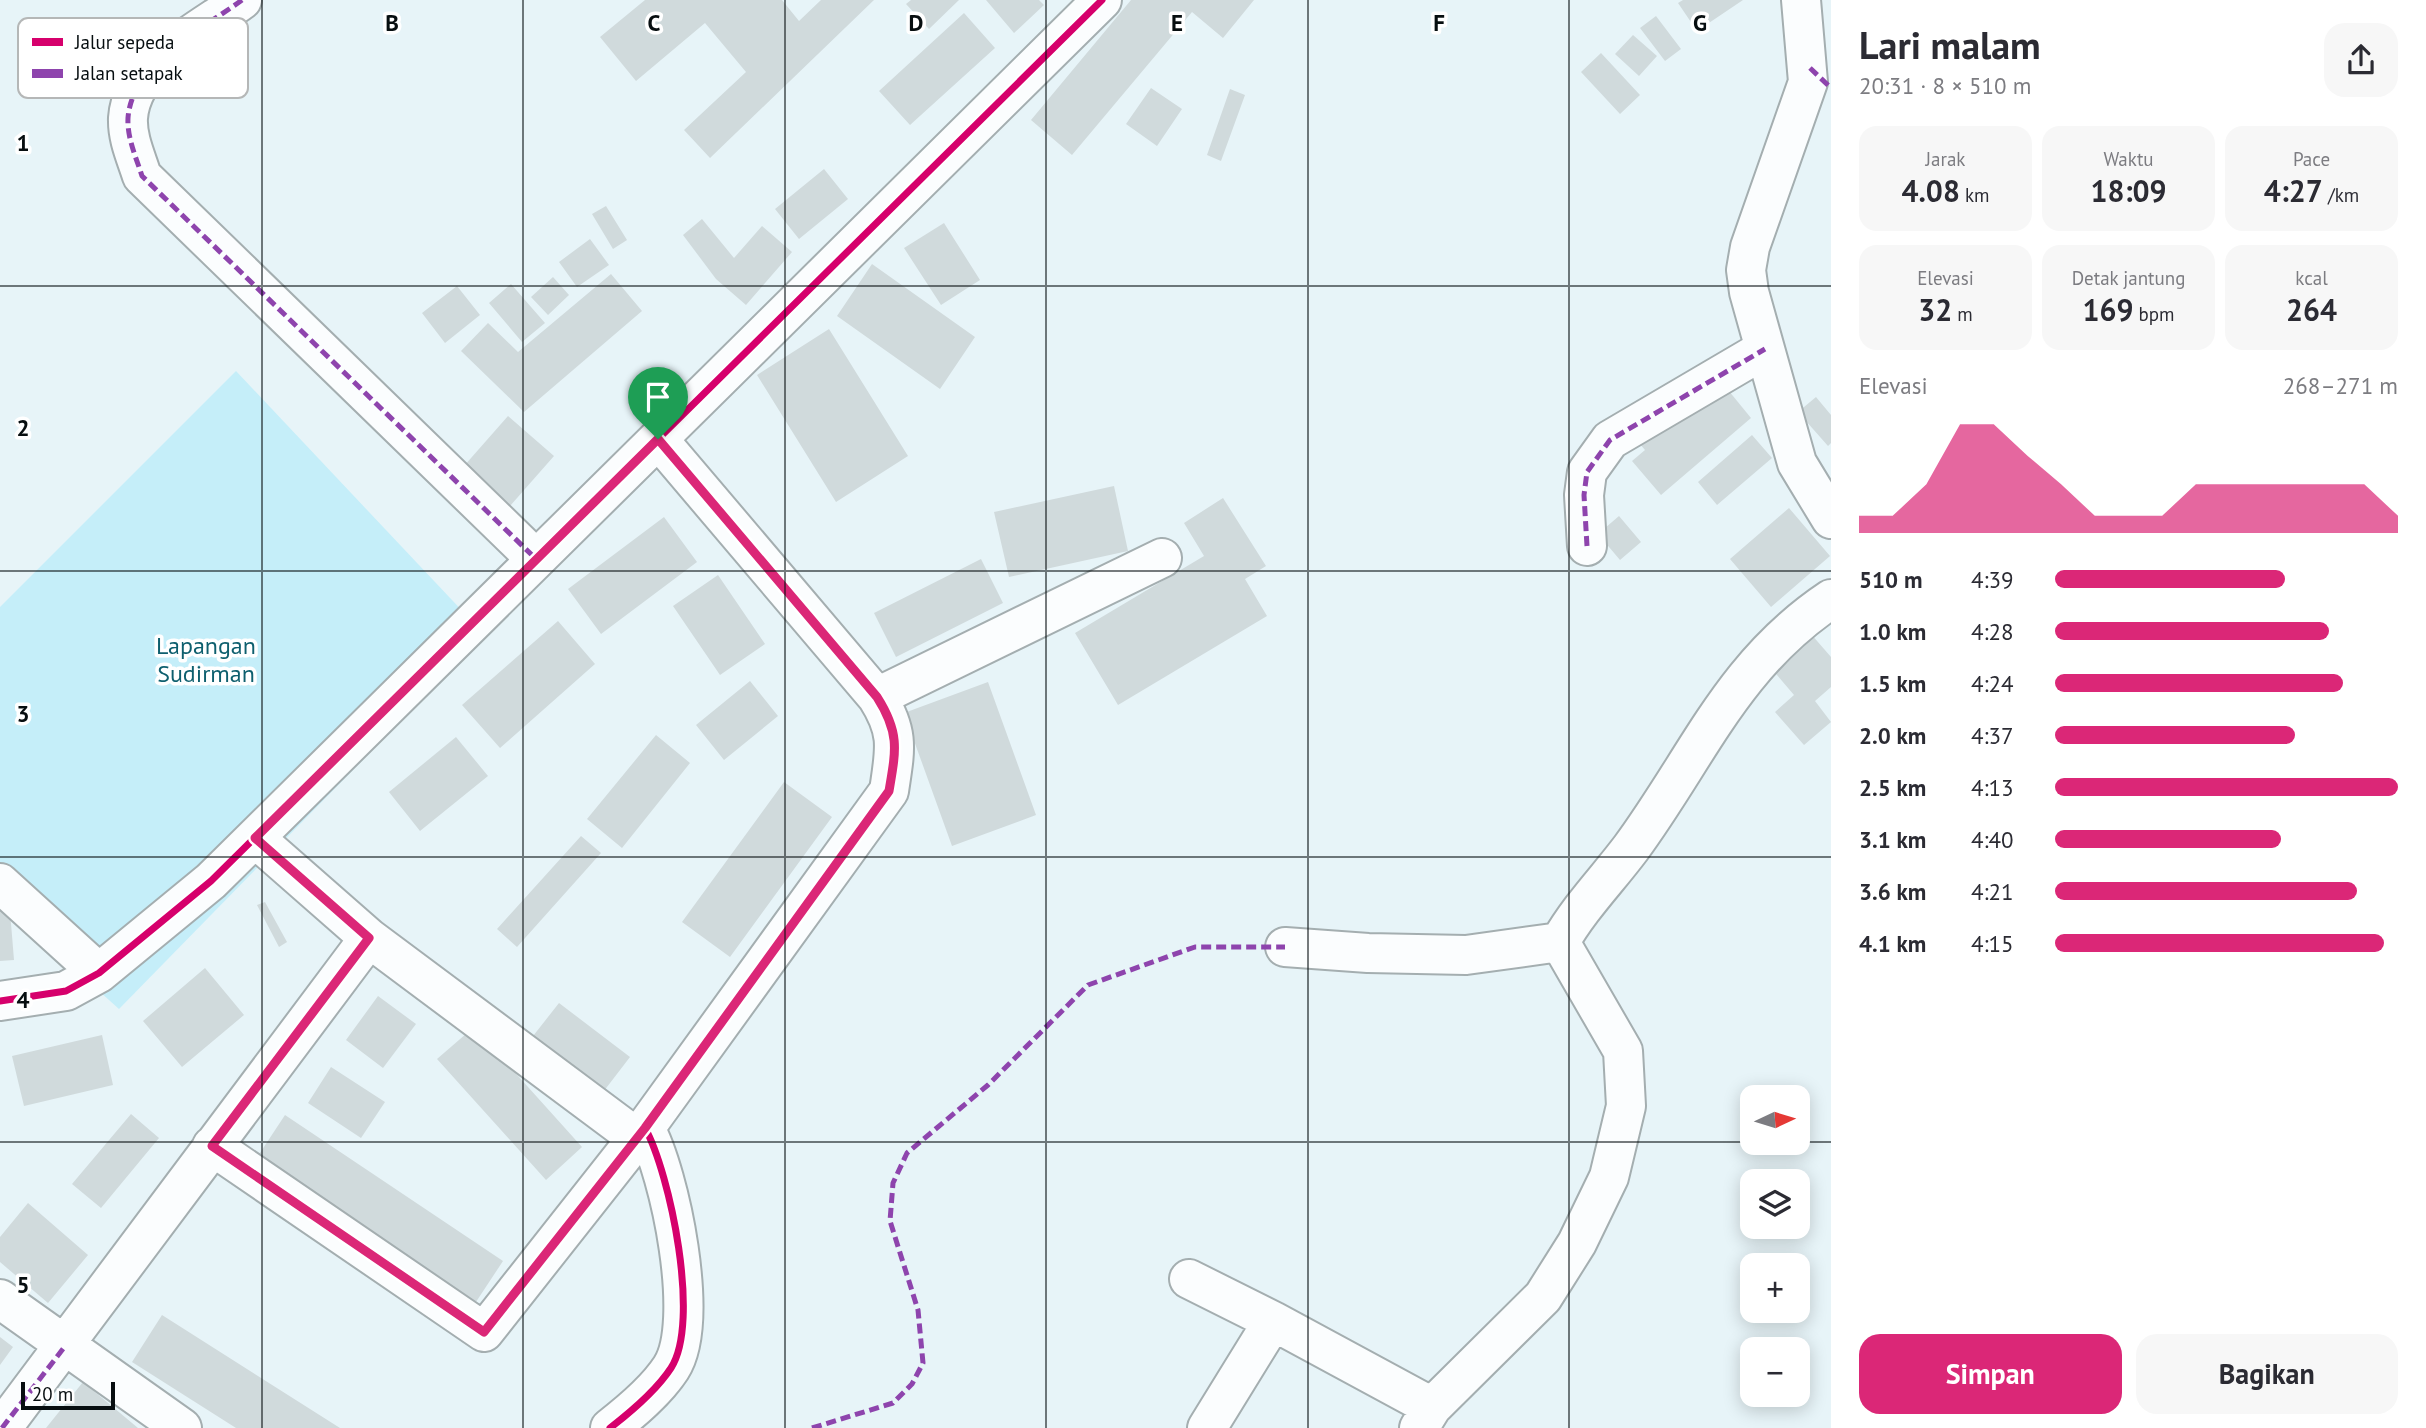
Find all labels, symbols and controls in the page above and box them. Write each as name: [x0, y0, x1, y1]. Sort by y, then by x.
text: B: [385, 8, 399, 37]
text: C: [648, 8, 661, 37]
text: D: [909, 8, 923, 37]
text: E: [1171, 8, 1183, 37]
text: F: [1433, 8, 1445, 37]
text: G: [1693, 8, 1707, 37]
legend: [18, 18, 248, 98]
text: Lari malam: [1859, 20, 2041, 69]
button: share: [2324, 23, 2398, 97]
text: Jalur sepeda: [74, 30, 175, 54]
text: Jalan setapak: [74, 61, 183, 85]
text: 20:31 · 8 × 510 m: [1859, 71, 2031, 100]
text: 1: [16, 128, 30, 157]
text: Jarak: [1926, 147, 1965, 171]
text: Waktu: [2103, 147, 2154, 171]
text: Pace: [2293, 147, 2330, 171]
text: 4.08: [1901, 171, 1960, 210]
text: 18:09: [2090, 171, 2167, 210]
text: 4:27: [2264, 171, 2323, 210]
text: km: [1960, 183, 1990, 207]
text: /km: [2323, 183, 2359, 207]
text: Elevasi: [1917, 266, 1974, 290]
text: Detak jantung: [2072, 266, 2185, 290]
text: kcal: [2295, 266, 2328, 290]
text: 32: [1918, 290, 1952, 329]
text: 169: [2082, 290, 2133, 329]
text: 264: [2286, 290, 2337, 329]
text: m: [1952, 302, 1973, 326]
text: bpm: [2133, 302, 2175, 326]
pin: [628, 367, 688, 439]
text: Elevasi: [1859, 371, 1928, 400]
text: 268–271 m: [2283, 371, 2398, 400]
icon: arrive: [639, 378, 677, 416]
text: 2: [16, 413, 30, 442]
text: 510 m: [1859, 565, 1922, 594]
text: 4:39: [1971, 565, 2014, 594]
text: 1.0 km: [1859, 617, 1926, 646]
text: 4:28: [1971, 617, 2014, 646]
park label: Lapangan Sudirman: [156, 630, 256, 689]
text: 1.5 km: [1859, 669, 1926, 698]
text: 4:24: [1971, 669, 2014, 698]
text: 3: [16, 699, 30, 728]
text: 2.0 km: [1859, 721, 1926, 750]
text: 4:37: [1971, 721, 2014, 750]
text: 2.5 km: [1859, 773, 1926, 802]
text: 4:13: [1971, 773, 2014, 802]
text: 3.1 km: [1859, 825, 1926, 854]
text: 4:40: [1971, 825, 2014, 854]
text: 3.6 km: [1859, 877, 1926, 906]
text: 4:21: [1971, 877, 2014, 906]
text: 4.1 km: [1859, 929, 1926, 958]
text: 4:15: [1971, 929, 2014, 958]
text: 4: [16, 985, 30, 1014]
north arrow: [1740, 1085, 1810, 1155]
map controls: [1740, 1085, 1810, 1407]
button: layers: [1740, 1169, 1810, 1239]
button: +: [1740, 1253, 1810, 1323]
text: 5: [16, 1270, 30, 1299]
button: Simpan: [1859, 1334, 2122, 1414]
button: Bagikan: [2136, 1334, 2398, 1414]
button: −: [1740, 1337, 1810, 1407]
scale bar: [21, 1379, 116, 1411]
text: 20 m: [32, 1382, 73, 1406]

